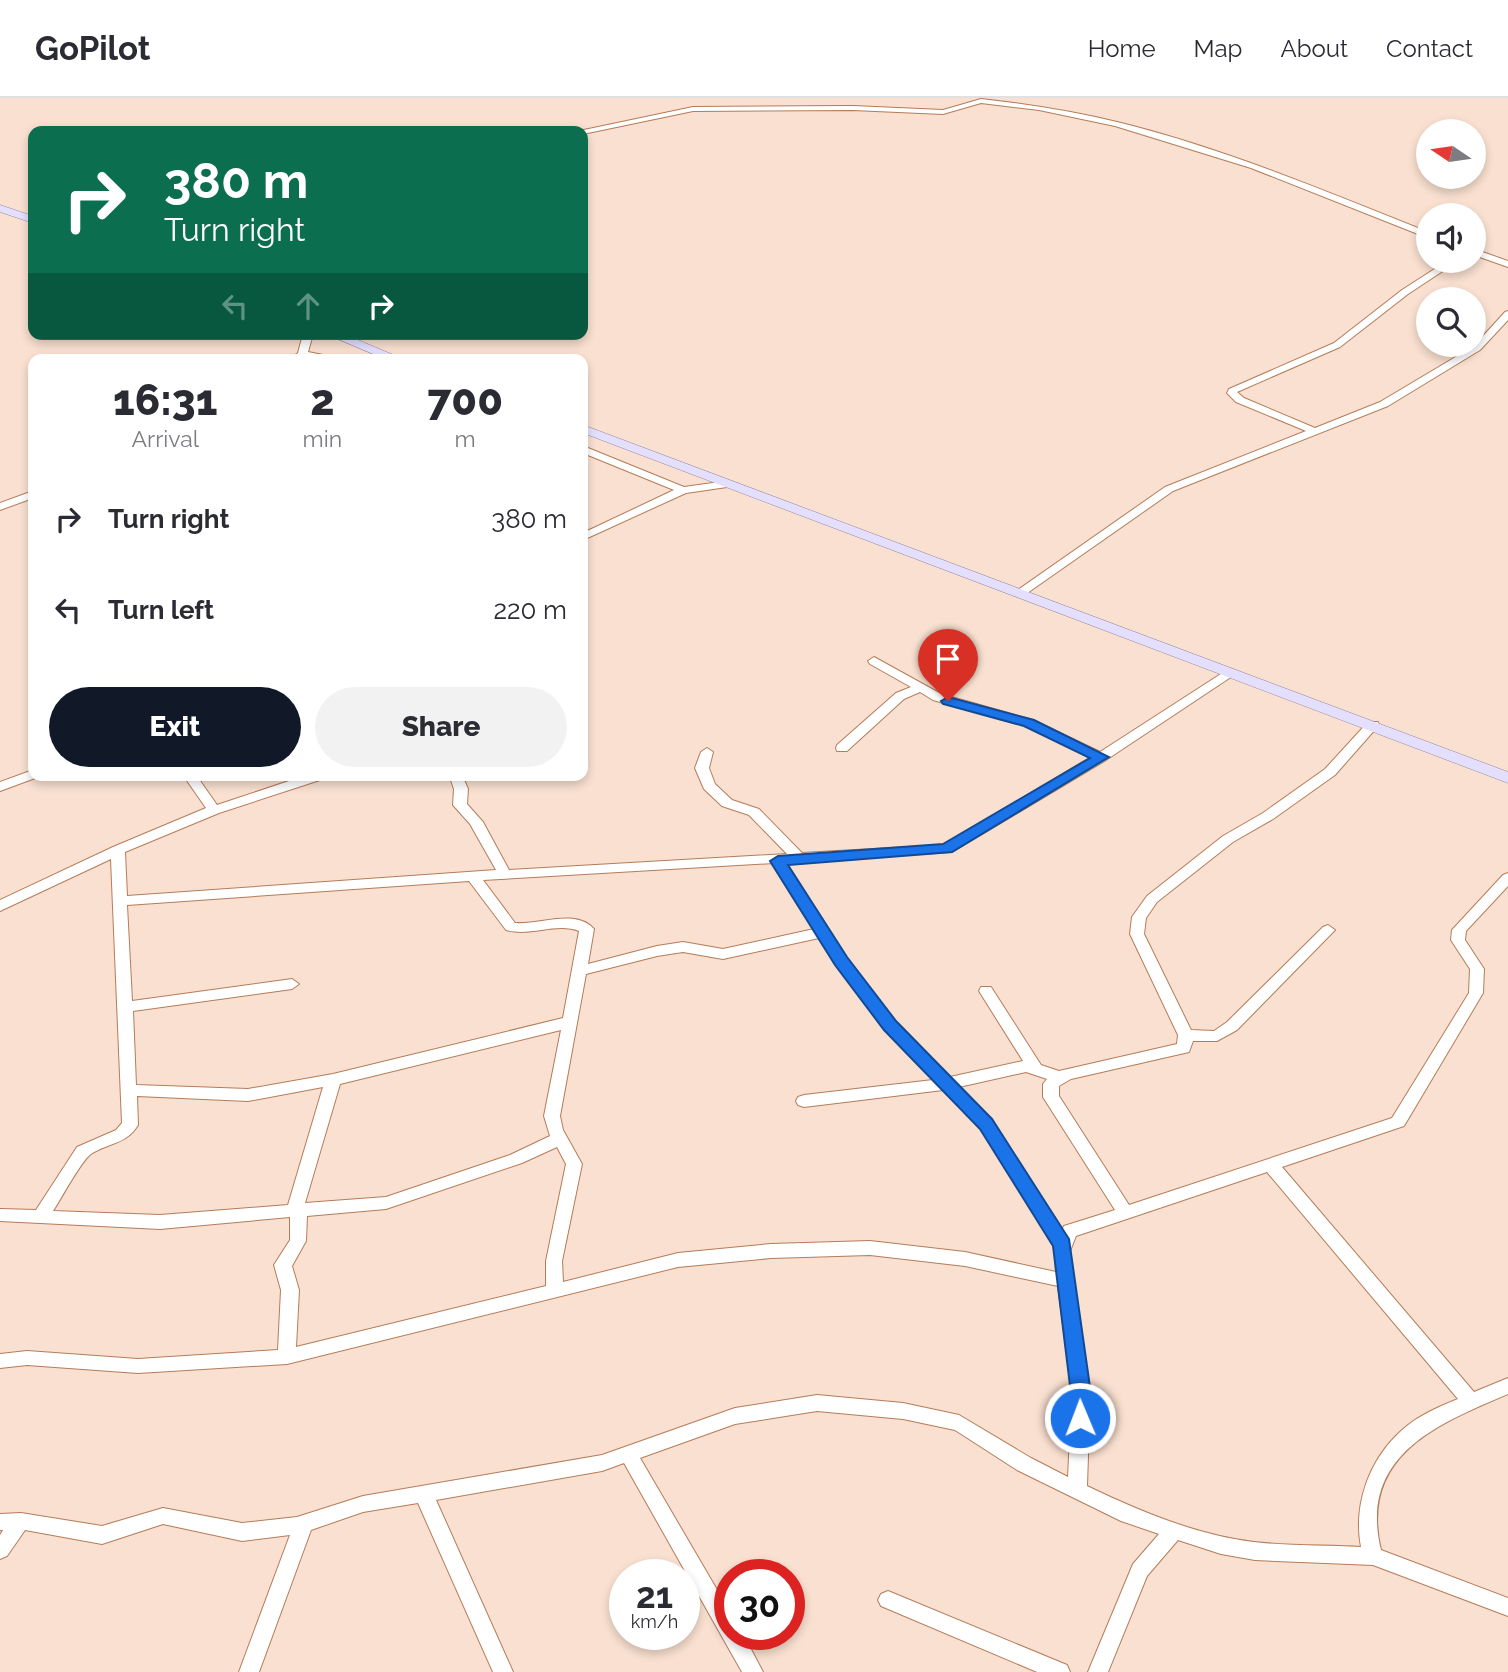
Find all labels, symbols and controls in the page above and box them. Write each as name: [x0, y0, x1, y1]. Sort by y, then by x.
text: GoPilot: [35, 29, 150, 68]
text: Home: [1088, 34, 1156, 63]
text: Map: [1194, 34, 1242, 63]
text: About: [1280, 34, 1348, 63]
text: Contact: [1386, 34, 1473, 63]
north arrow: [1416, 119, 1486, 189]
map controls: [1416, 119, 1486, 357]
text: 380 m: [164, 152, 308, 209]
icon: right: [49, 154, 140, 245]
button: sound: [1416, 203, 1486, 273]
text: Turn right: [164, 211, 305, 248]
icon: left: [216, 287, 254, 325]
icon: ahead: [289, 287, 327, 325]
icon: right: [362, 287, 400, 325]
button: search: [1416, 287, 1486, 357]
text: 16:31: [113, 376, 218, 425]
text: 2: [310, 376, 335, 425]
text: 700: [427, 376, 503, 425]
text: Arrival: [132, 425, 199, 452]
text: min: [303, 425, 342, 452]
text: m: [454, 425, 476, 452]
icon: right: [49, 500, 87, 538]
text: Turn right: [108, 504, 229, 534]
text: 380 m: [491, 504, 567, 534]
icon: left: [49, 591, 87, 629]
text: Turn left: [108, 595, 214, 625]
text: 220 m: [493, 595, 567, 625]
pin: [918, 629, 978, 701]
icon: arrive: [929, 640, 967, 678]
button: Exit: [49, 687, 301, 767]
button: Share: [315, 687, 567, 767]
position arrow: [1043, 1381, 1117, 1455]
speed limit sign: 30: [714, 1559, 805, 1650]
text: 21: [636, 1575, 673, 1616]
text: km/h: [631, 1611, 678, 1632]

